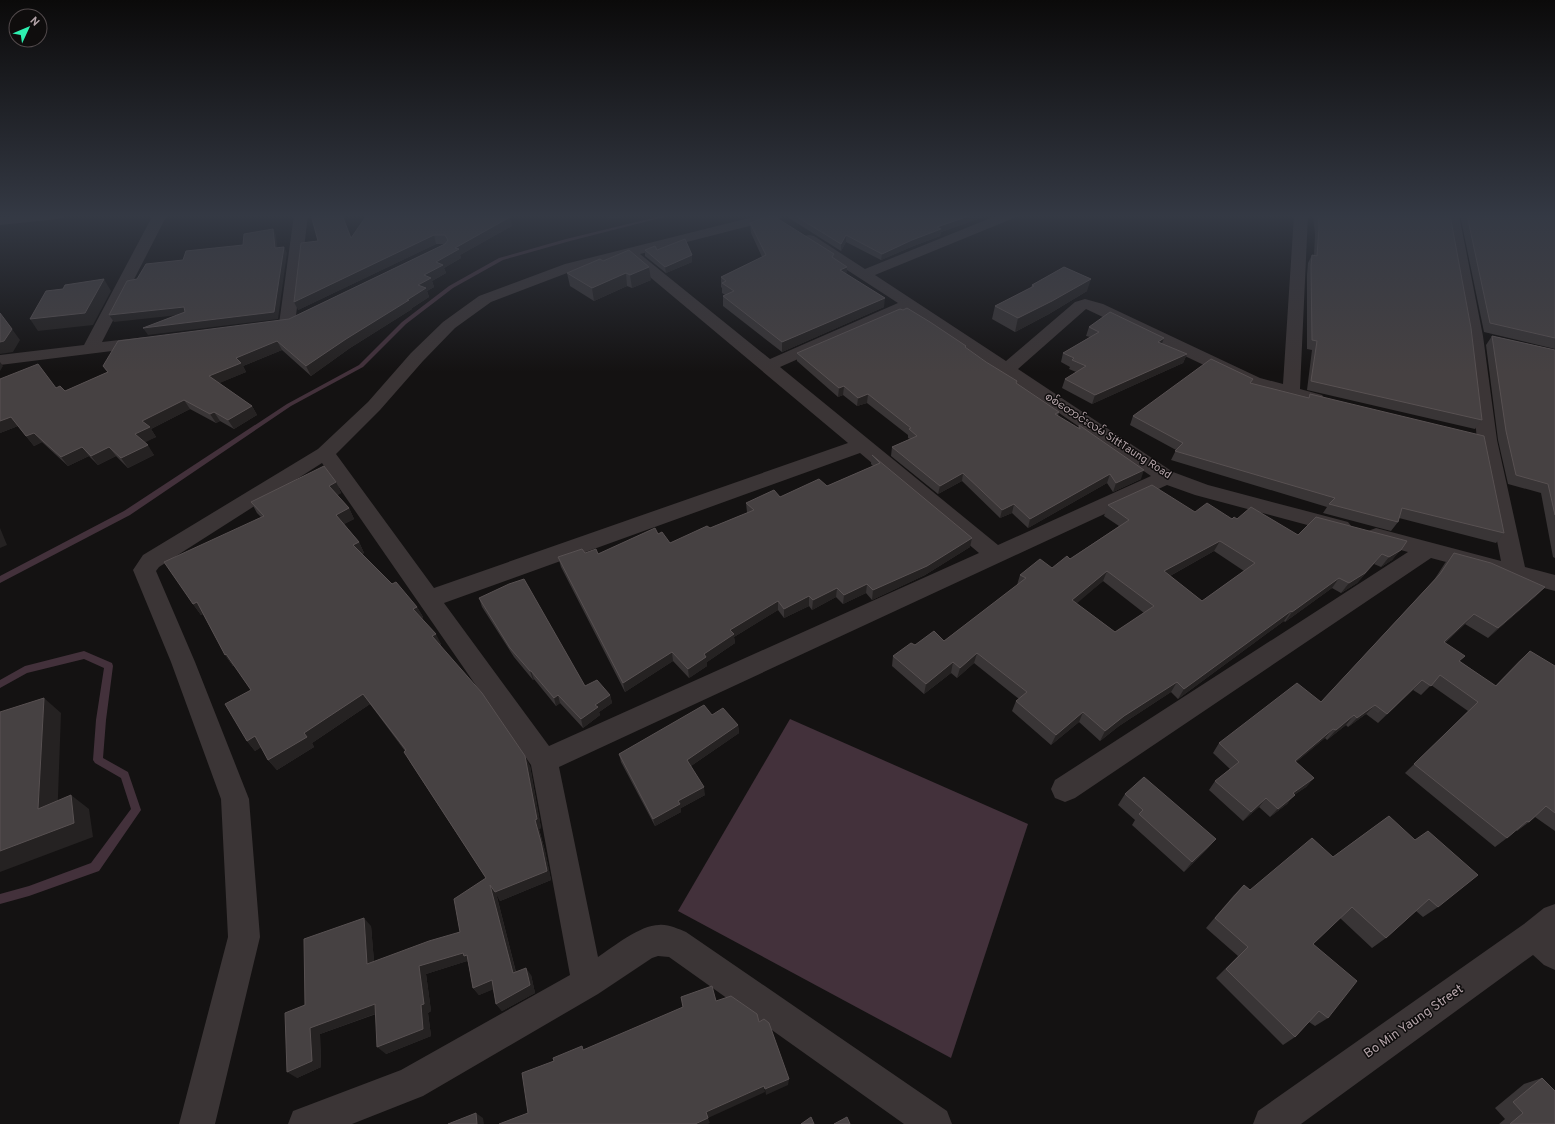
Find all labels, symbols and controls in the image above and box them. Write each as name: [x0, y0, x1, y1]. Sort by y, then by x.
north arrow: [8, 8, 48, 48]
text: N: [27, 14, 42, 29]
street label: စစ်တောင်းလမ် SittTaung Road: [1042, 389, 1175, 482]
street label: Bo Min Yaung Street: [1361, 982, 1467, 1062]

